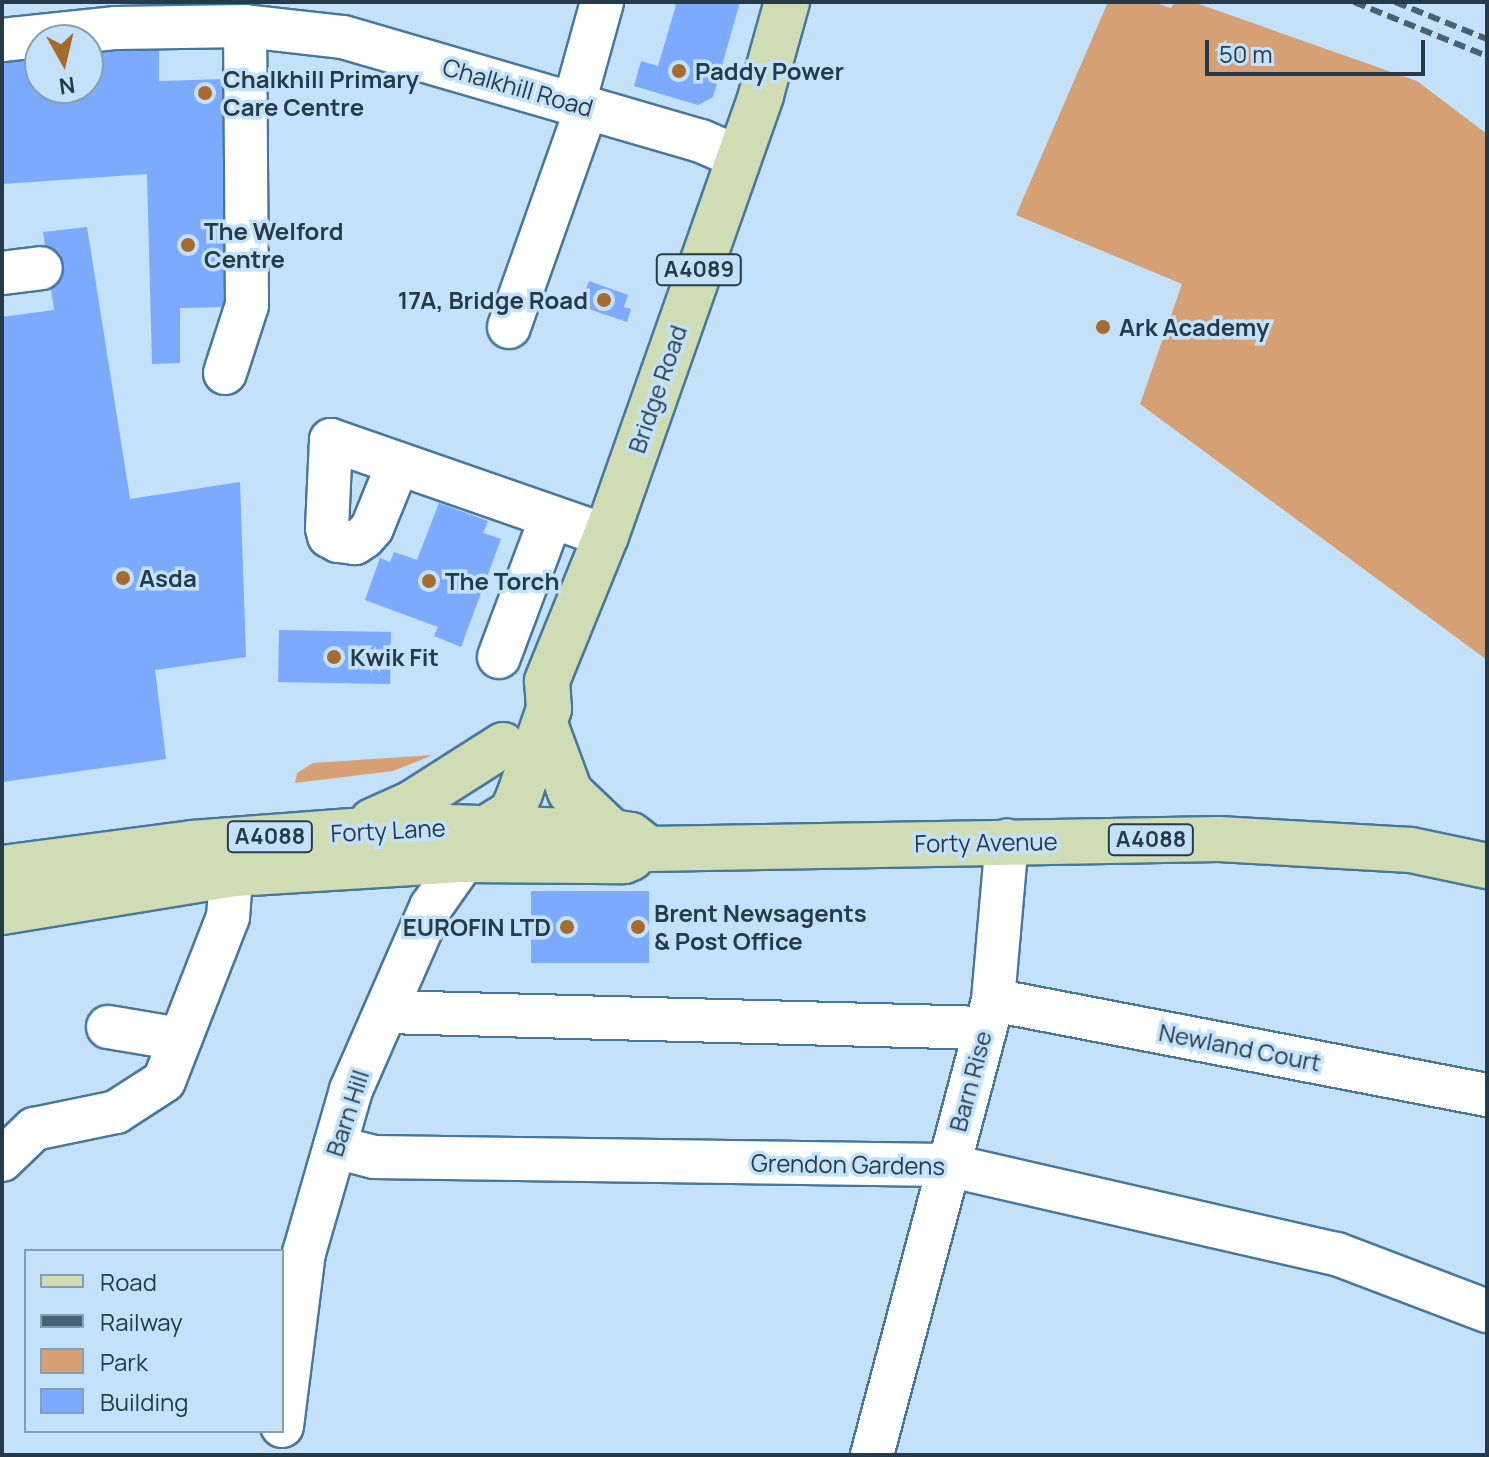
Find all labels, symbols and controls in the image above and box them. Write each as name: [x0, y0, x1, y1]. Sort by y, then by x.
north arrow: [24, 24, 104, 104]
scale bar: [1209, 24, 1429, 74]
text: 50 m: [1219, 37, 1273, 70]
street label: Chalkhill Road: [440, 52, 596, 122]
place label: Paddy Power: [695, 57, 844, 85]
marker: Paddy Power: [670, 62, 688, 80]
place label: Chalkhill Primary Care Centre: [223, 65, 419, 121]
text: N: [57, 70, 77, 102]
marker: Chalkhill Primary Care Centre: [194, 82, 216, 104]
place label: The Welford Centre: [204, 217, 344, 273]
marker: The Welford Centre: [179, 236, 197, 254]
road number: A4089: [655, 252, 743, 288]
place label: 17A, Bridge Road: [398, 286, 588, 314]
marker: 17A, Bridge Road: [595, 291, 613, 309]
place label: Ark Academy: [1119, 313, 1269, 341]
marker: Ark Academy: [1094, 318, 1112, 336]
street label: Bridge Road: [622, 321, 692, 457]
place label: Asda: [139, 564, 197, 592]
place label: The Torch: [445, 567, 559, 595]
marker: Asda: [114, 569, 132, 587]
marker: The Torch: [420, 572, 438, 590]
place label: Kwik Fit: [350, 643, 439, 671]
marker: Kwik Fit: [325, 648, 343, 666]
street label: Forty Lane: [330, 813, 446, 847]
road number: A4088: [226, 819, 314, 855]
road number: A4088: [1107, 822, 1195, 858]
street label: Forty Avenue: [914, 826, 1058, 858]
place label: Brent Newsagents & Post Office: [654, 899, 867, 955]
place label: EUROFIN LTD: [403, 913, 551, 941]
marker: EUROFIN LTD: [558, 918, 576, 936]
marker: Brent Newsagents & Post Office: [629, 918, 647, 936]
street label: Newland Court: [1157, 1017, 1323, 1077]
street label: Barn Rise: [943, 1027, 997, 1135]
street label: Barn Hill: [320, 1066, 374, 1160]
street label: Grendon Gardens: [751, 1148, 945, 1180]
legend: [24, 1249, 284, 1433]
text: Road: [100, 1265, 157, 1298]
text: Railway: [100, 1305, 183, 1338]
text: Park: [100, 1345, 148, 1378]
text: Building: [100, 1385, 188, 1418]

